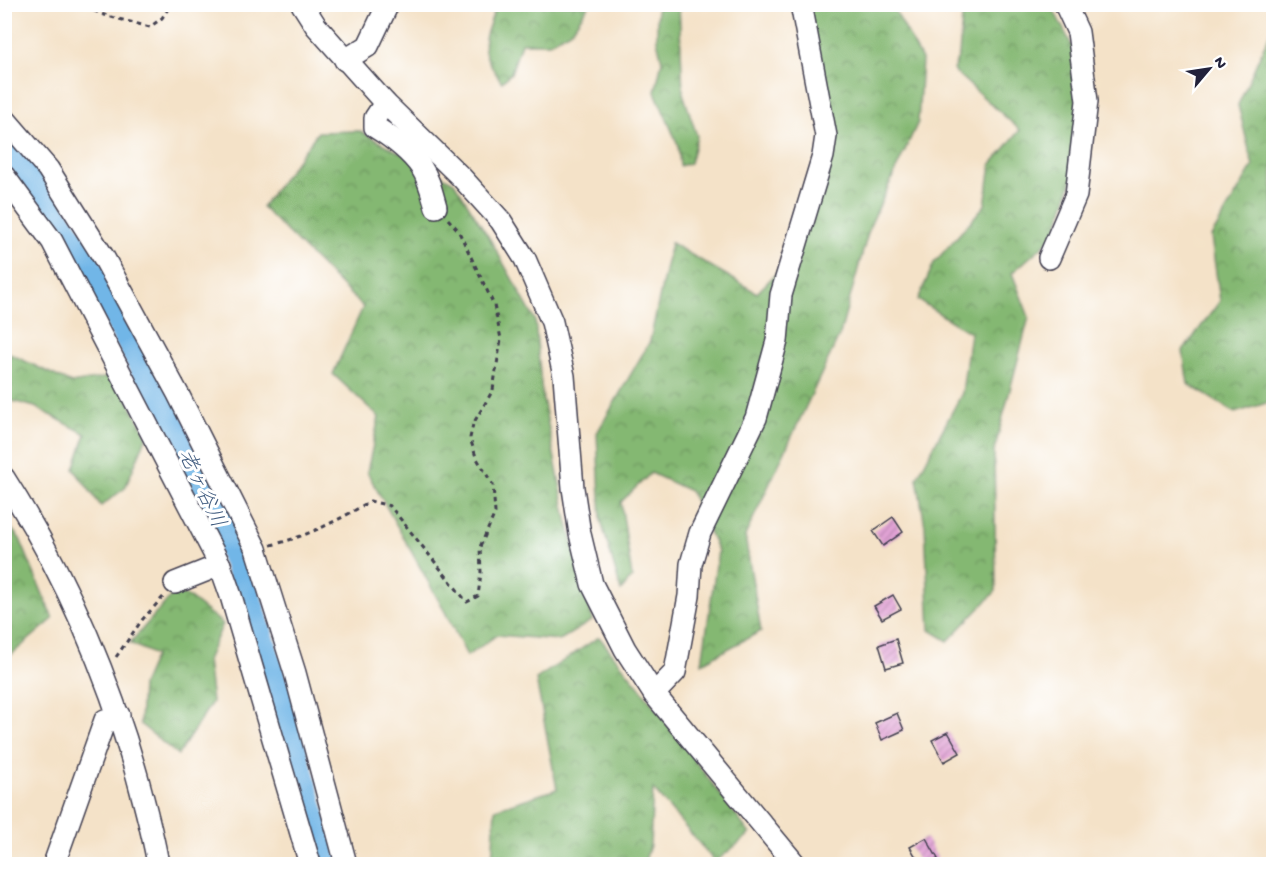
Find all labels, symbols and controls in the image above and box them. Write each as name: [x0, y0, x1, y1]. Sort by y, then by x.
north arrow: [1179, 39, 1239, 99]
text: N: [1208, 54, 1230, 73]
water label: 老ヶ谷川: [171, 446, 230, 533]

